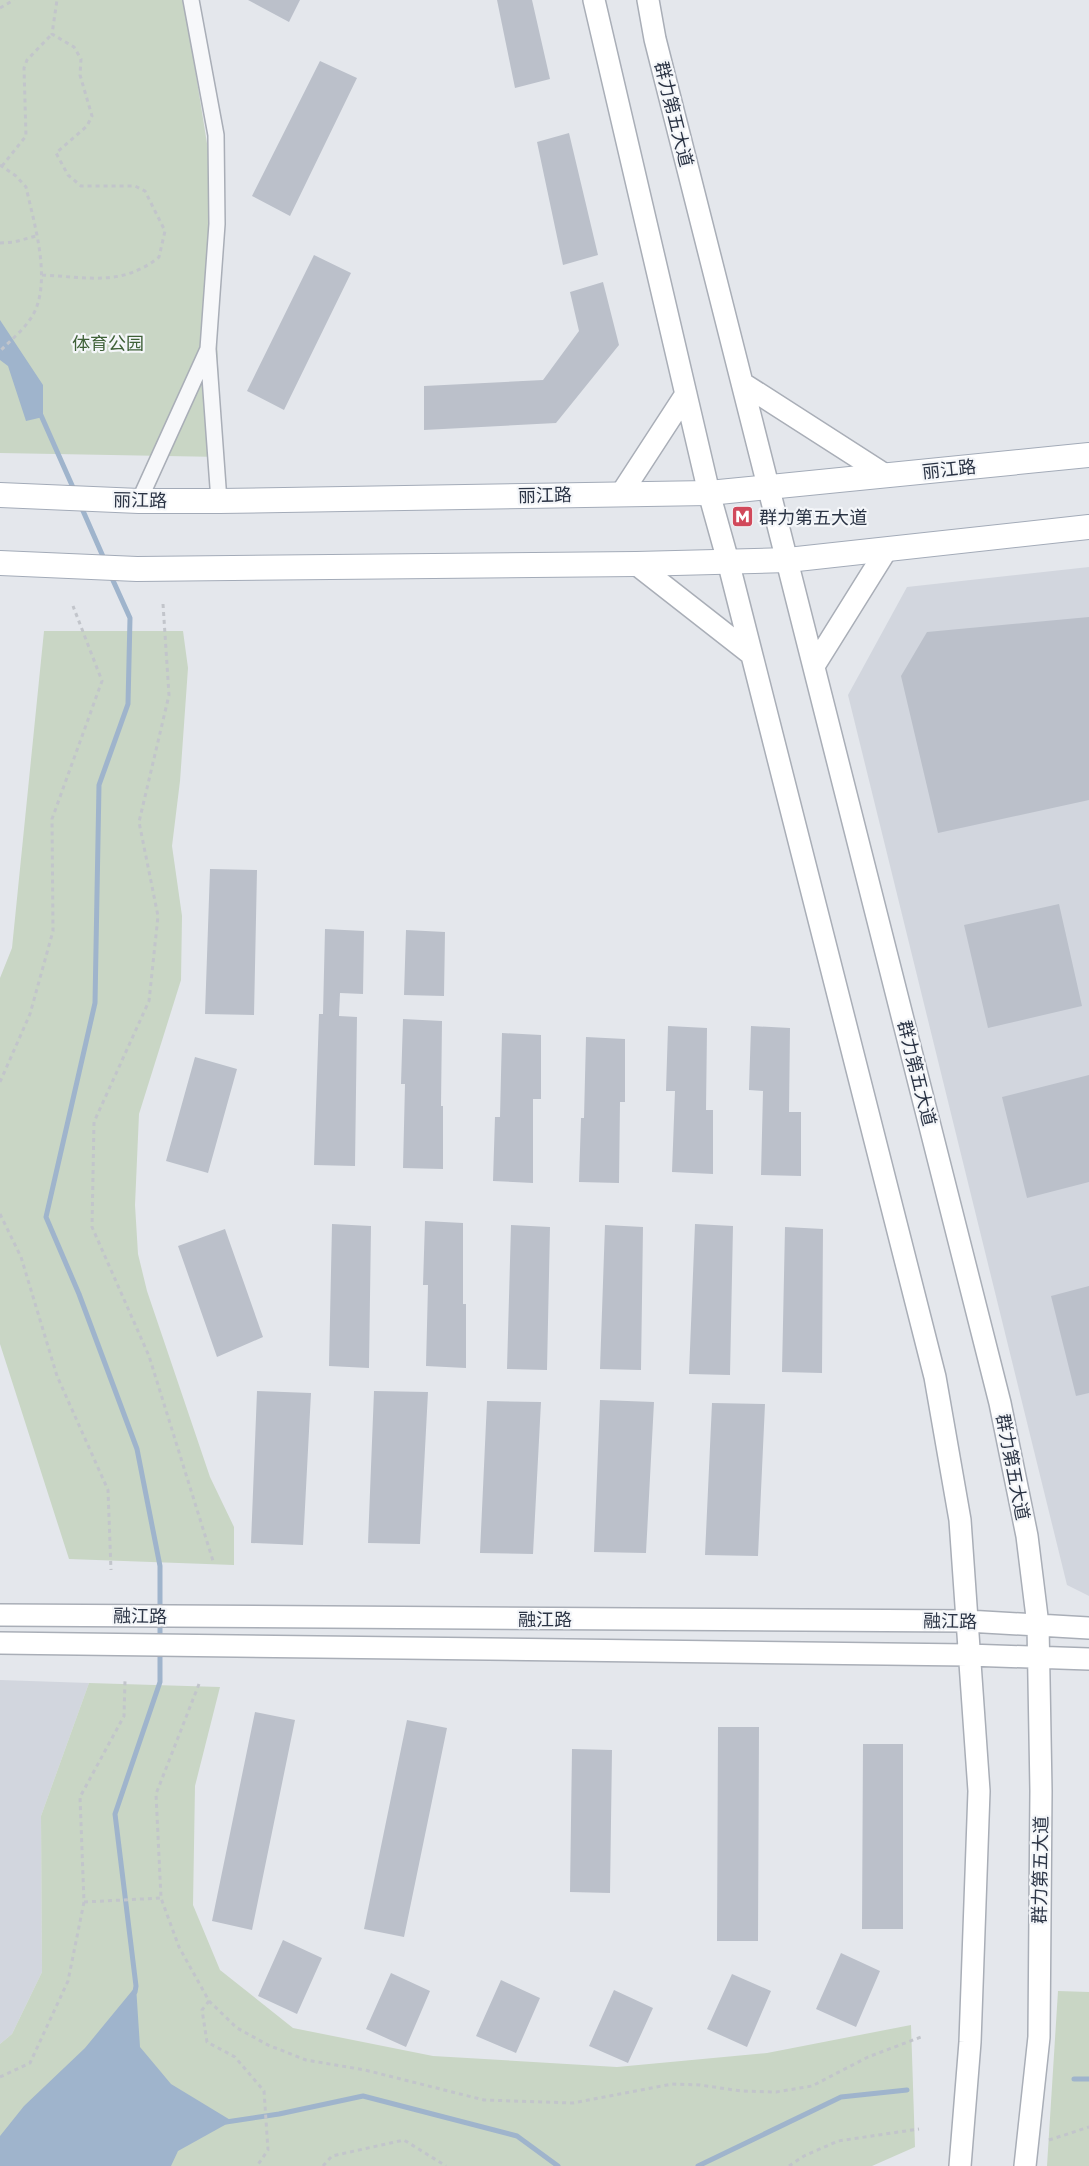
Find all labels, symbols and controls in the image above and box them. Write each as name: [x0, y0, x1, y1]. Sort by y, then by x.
street label: 群力第五大道: [648, 58, 700, 170]
park label: 体育公园: [72, 330, 144, 357]
street label: 丽江路: [921, 453, 977, 485]
street label: 丽江路: [518, 481, 572, 509]
street label: 丽江路: [113, 486, 167, 514]
place label: 群力第五大道: [759, 504, 867, 531]
metro station icon: 群力第五大道: [731, 505, 755, 529]
street label: 群力第五大道: [891, 1017, 943, 1129]
street label: 群力第五大道: [989, 1411, 1037, 1523]
street label: 融江路: [113, 1602, 167, 1630]
street label: 融江路: [518, 1606, 572, 1633]
street label: 融江路: [923, 1607, 977, 1635]
street label: 群力第五大道: [1026, 1816, 1054, 1924]

